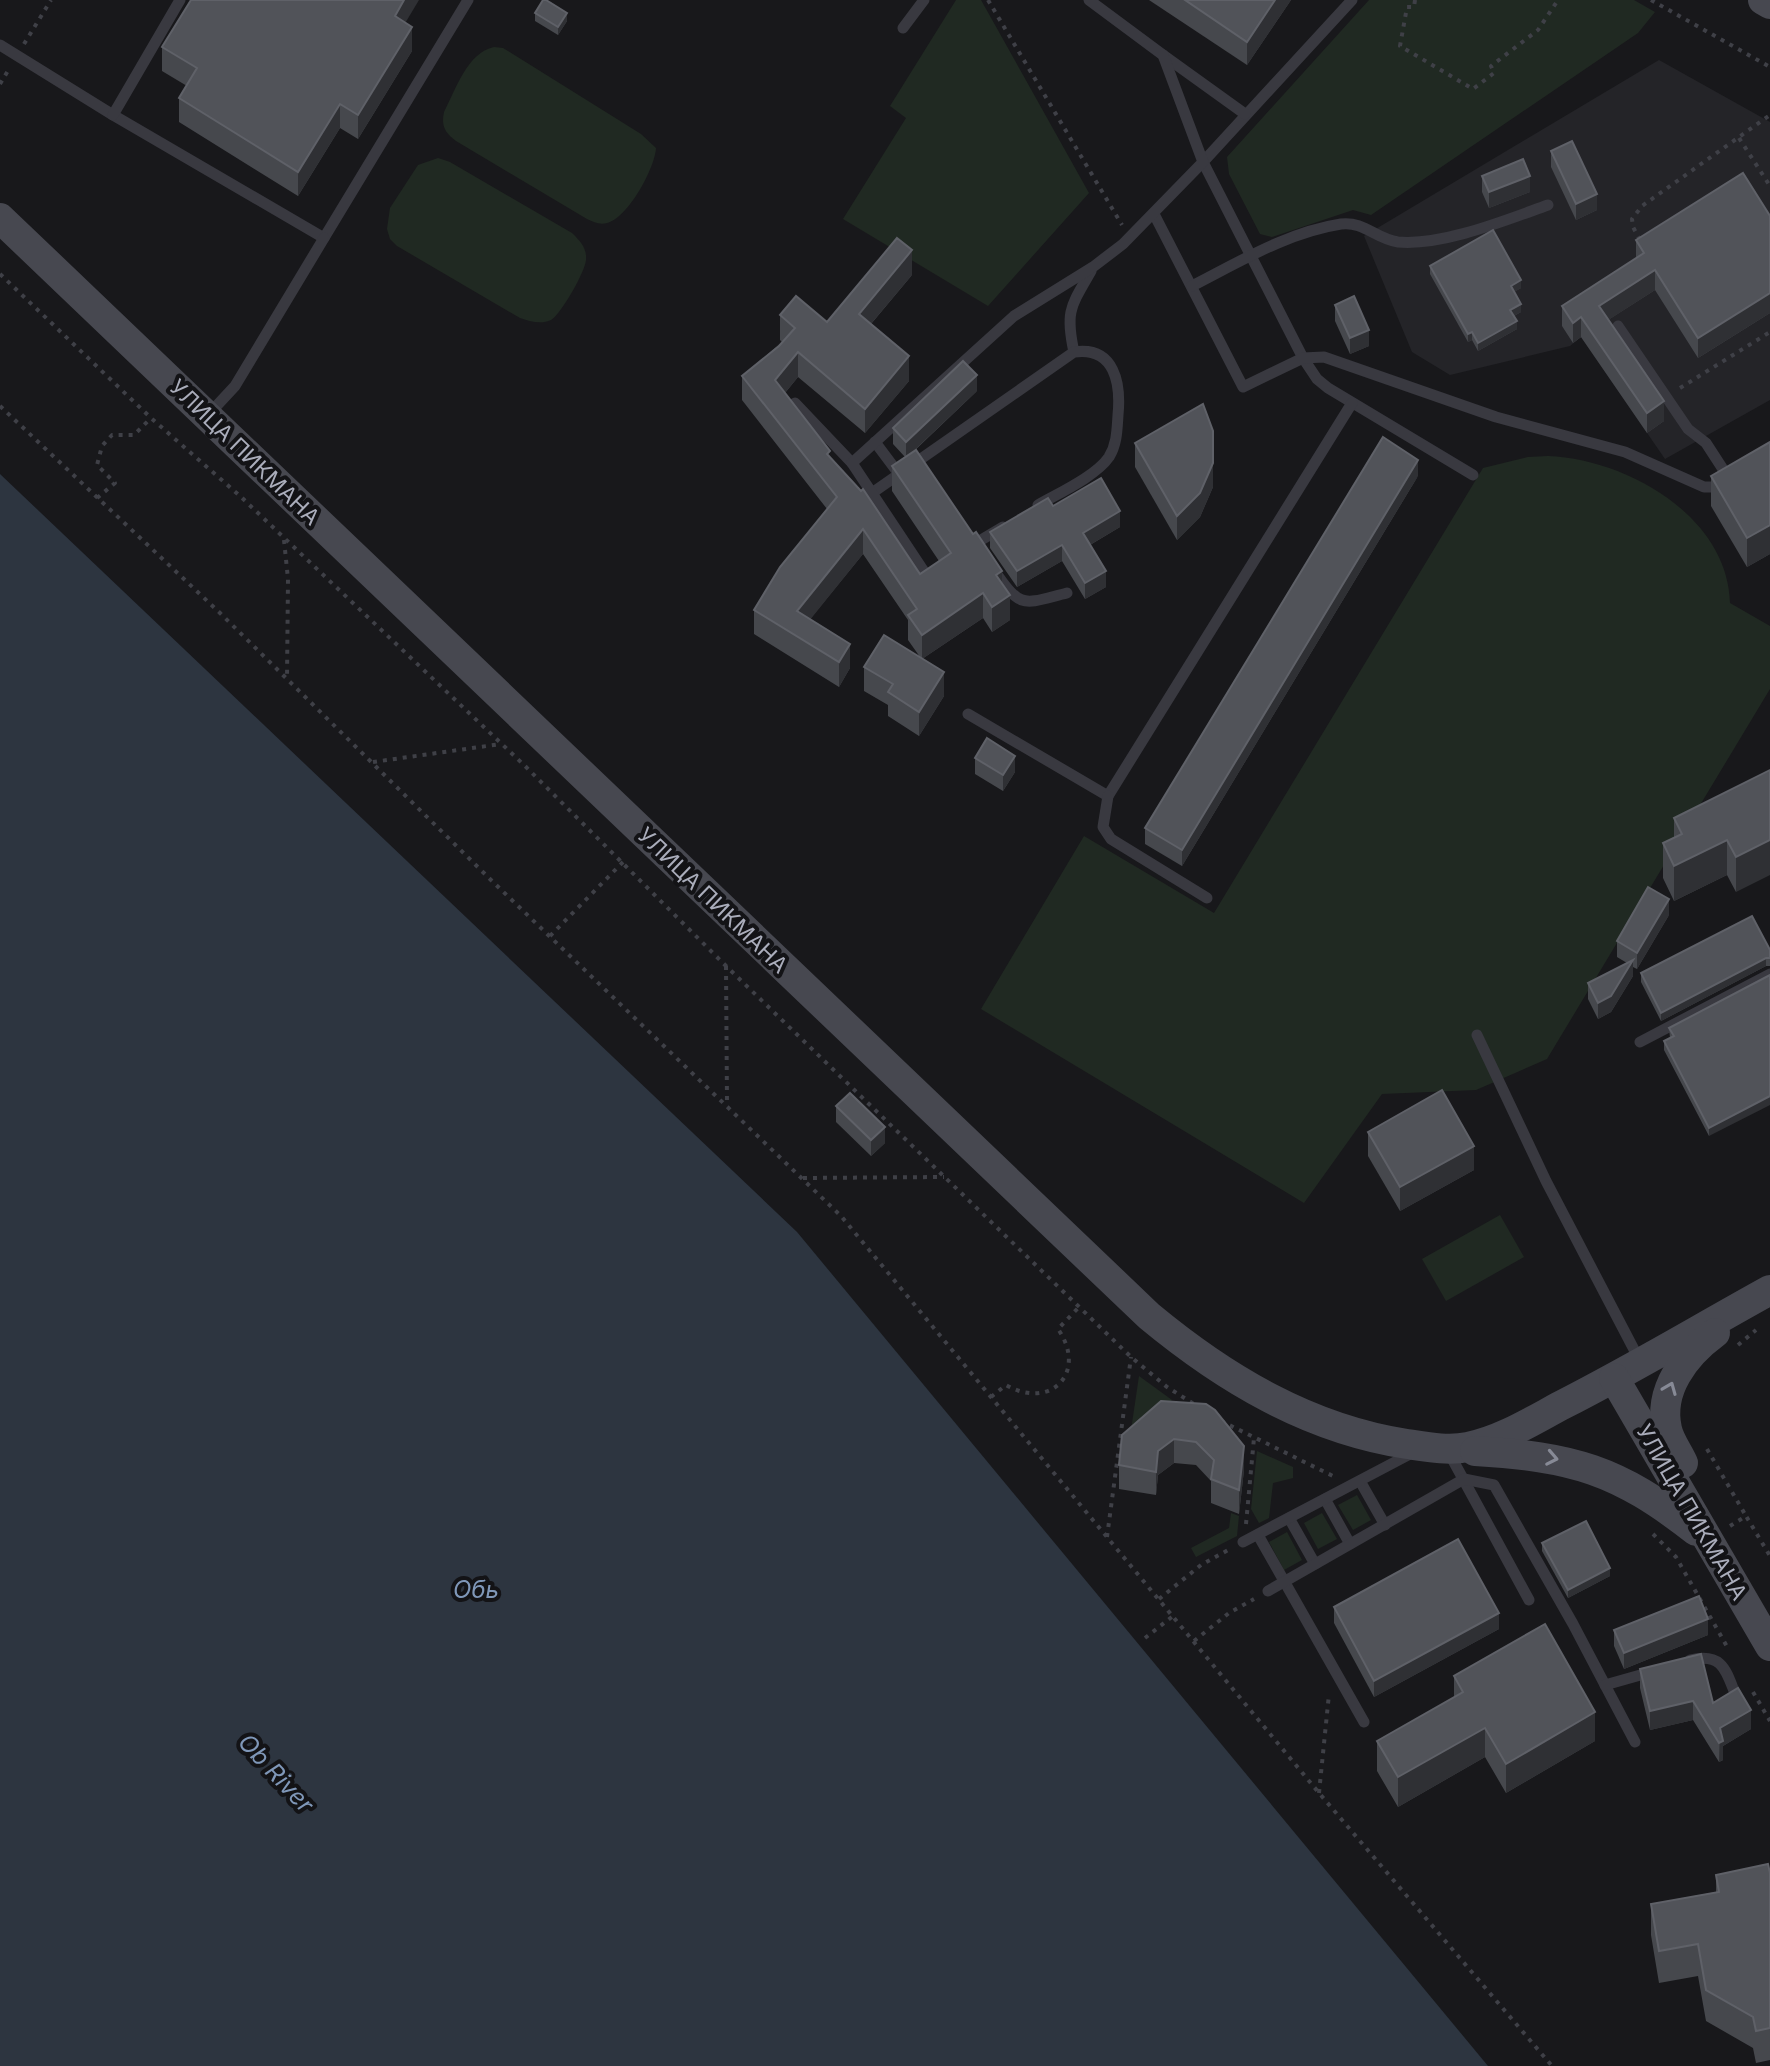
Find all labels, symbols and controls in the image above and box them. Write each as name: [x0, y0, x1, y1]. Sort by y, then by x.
street label: УЛИЦА ПИКМАНА: [165, 374, 325, 530]
street label: УЛИЦА ПИКМАНА: [633, 822, 793, 978]
one-way arrow: [1661, 1382, 1677, 1396]
street label: УЛИЦА ПИКМАНА: [1631, 1420, 1753, 1604]
one-way arrow: [1545, 1449, 1559, 1466]
water label: Обь: [453, 1575, 499, 1604]
water label: Ob River: [232, 1728, 320, 1819]

